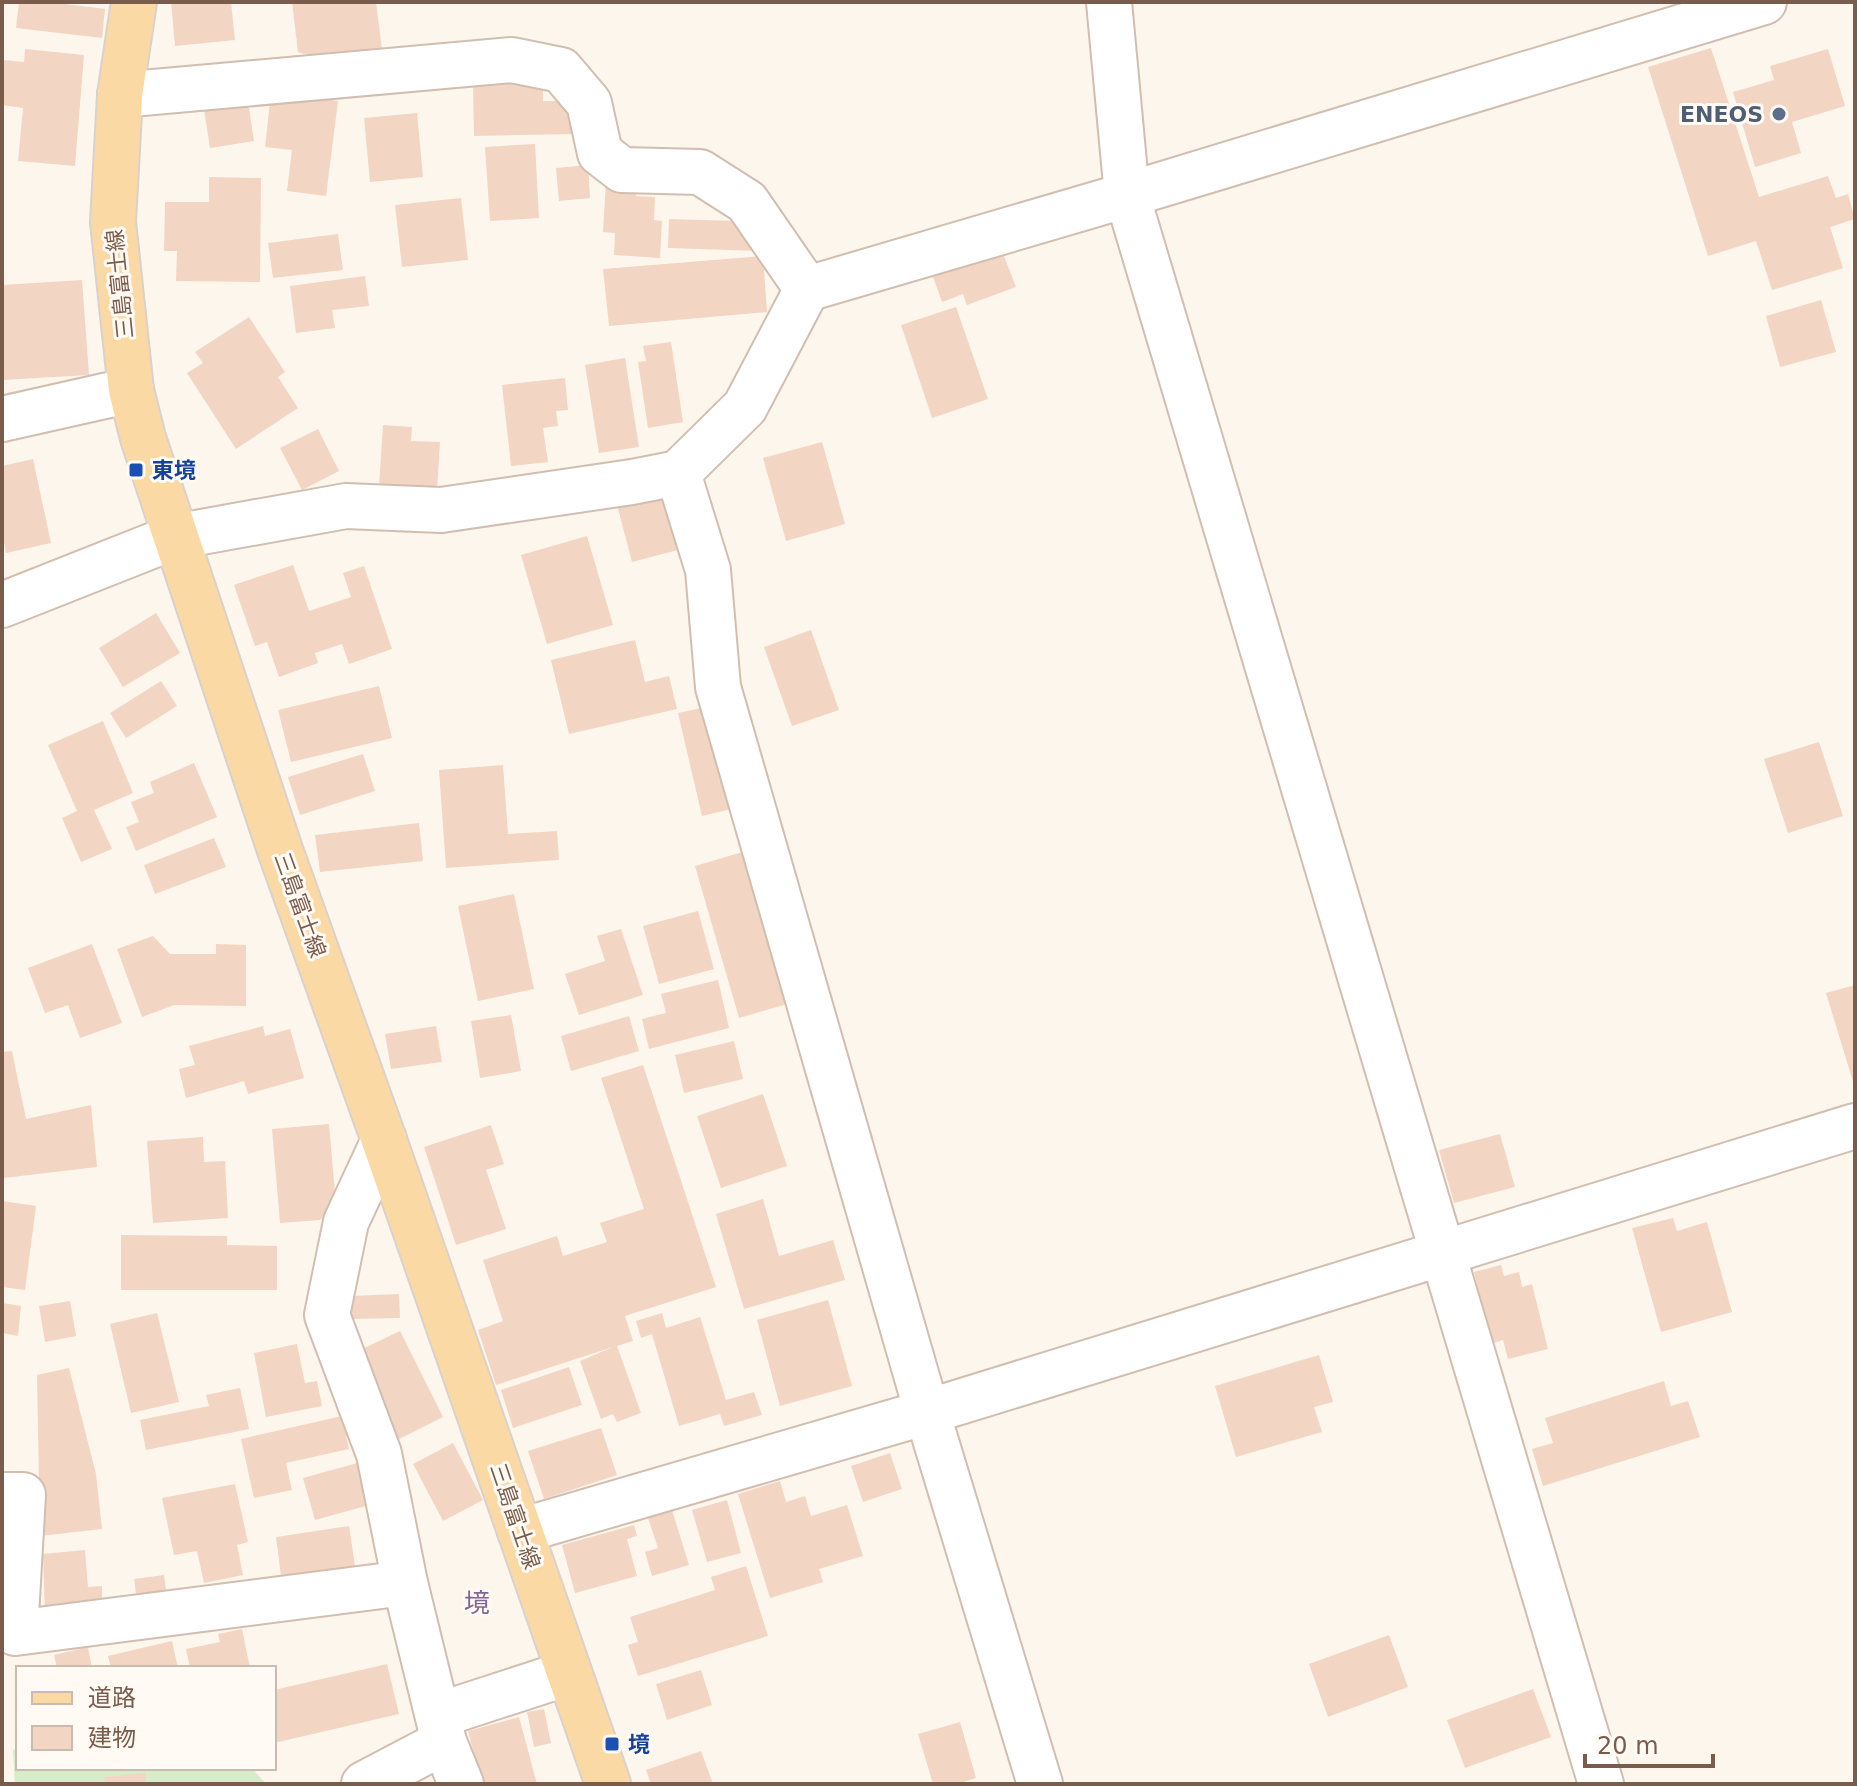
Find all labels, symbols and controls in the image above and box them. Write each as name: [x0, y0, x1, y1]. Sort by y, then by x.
place label: ENEOS: [1680, 102, 1763, 127]
marker: ENEOS: [1770, 105, 1788, 123]
street label: 三島富士線: [102, 228, 138, 340]
place label: 東境: [152, 458, 196, 483]
marker: 東境: [127, 461, 145, 479]
street label: 三島富士線: [269, 849, 331, 961]
street label: 三島富士線: [485, 1460, 545, 1572]
district label: 境: [464, 1588, 490, 1618]
legend: [16, 1666, 276, 1770]
text: 道路: [88, 1684, 136, 1712]
scale bar: [1585, 1718, 1713, 1768]
text: 建物: [88, 1724, 136, 1752]
place label: 境: [628, 1732, 650, 1757]
text: 20 m: [1597, 1732, 1659, 1760]
marker: 境: [603, 1735, 621, 1753]

